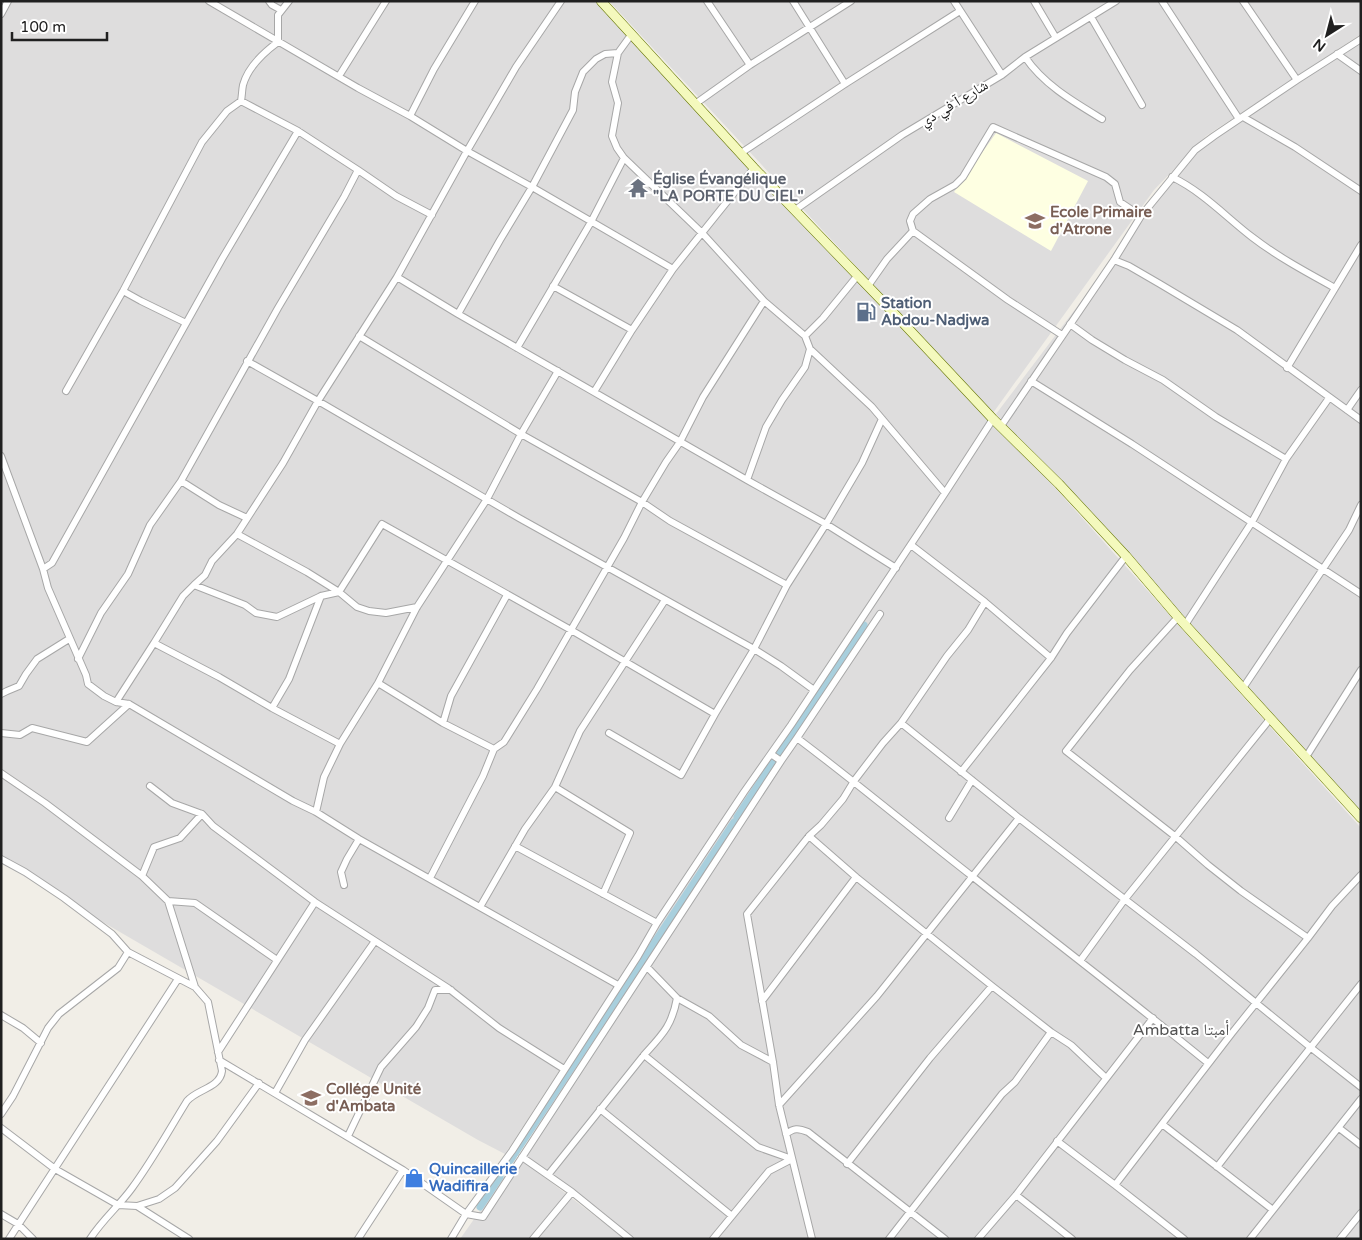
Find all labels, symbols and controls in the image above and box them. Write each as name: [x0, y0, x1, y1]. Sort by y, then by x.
scale bar: [12, 10, 108, 42]
north arrow: [1302, 10, 1352, 60]
text: 100 m: [20, 18, 66, 36]
text: N: [1310, 35, 1329, 55]
street label: شارع آ في دي: [917, 76, 993, 133]
place label: Église Évangélique "LA PORTE DU CIEL": [653, 169, 804, 205]
temple icon: Église Évangélique "LA PORTE DU CIEL": [627, 177, 649, 199]
place label: Ecole Primaire d'Atrone: [1050, 203, 1152, 238]
school or university icon: Ecole Primaire d'Atrone: [1024, 210, 1046, 232]
place label: Station Abdou-Nadjwa: [881, 294, 989, 330]
fuel station icon: Station Abdou-Nadjwa: [855, 301, 877, 323]
district label: Ambatta أمبتا: [1133, 1020, 1229, 1040]
place label: Collége Unité d'Ambata: [326, 1080, 422, 1115]
school or university icon: Collége Unité d'Ambata: [300, 1087, 322, 1109]
place label: Quincaillerie Wadifira: [429, 1160, 518, 1195]
shop icon: Quincaillerie Wadifira: [403, 1167, 425, 1189]

